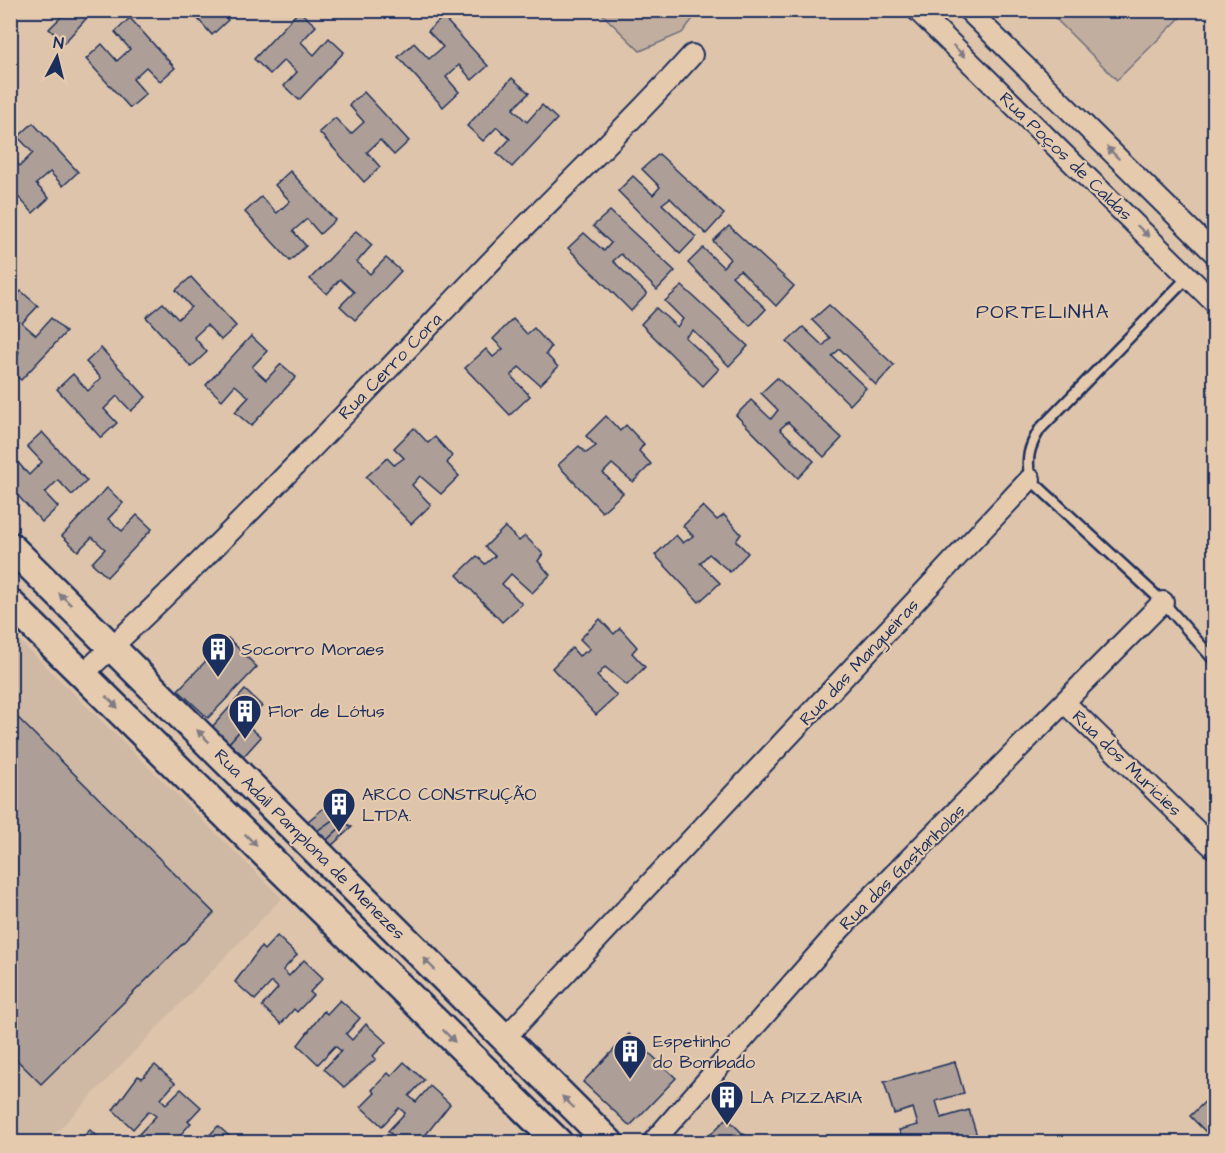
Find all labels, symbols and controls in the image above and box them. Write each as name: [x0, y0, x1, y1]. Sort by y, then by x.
north arrow: [27, 27, 87, 87]
text: N: [52, 32, 65, 55]
one-way arrow: [951, 44, 965, 58]
street label: Rua Poços de Caldas: [994, 86, 1138, 226]
one-way arrow: [1106, 146, 1120, 160]
one-way arrow: [1136, 224, 1150, 238]
district label: PORTELINHA: [976, 298, 1110, 326]
street label: Rua Cerro Cora: [333, 307, 448, 425]
one-way arrow: [58, 592, 72, 606]
street label: Rua das Mangueiras: [794, 593, 926, 732]
building icon: Socorro Moraes: [200, 631, 236, 678]
place label: Socorro Moraes: [241, 637, 384, 662]
building icon: Flor de Lótus: [227, 693, 263, 740]
one-way arrow: [105, 695, 119, 709]
place label: Flor de Lótus: [268, 699, 385, 724]
street label: Rua dos Muricies: [1066, 705, 1187, 822]
one-way arrow: [196, 729, 210, 744]
street label: Rua Adail Pamplona de Menezes: [208, 743, 411, 946]
place label: ARCO CONSTRUÇÃO LTDA.: [362, 782, 537, 828]
building icon: ARCO CONSTRUÇÃO LTDA.: [321, 786, 357, 833]
street label: Rua das Gastanholas: [834, 799, 971, 936]
one-way arrow: [243, 832, 257, 846]
one-way arrow: [422, 957, 437, 971]
one-way arrow: [442, 1028, 456, 1042]
place label: Espetinho do Bombado: [653, 1029, 755, 1075]
building icon: Espetinho do Bombado: [612, 1033, 648, 1080]
building icon: LA PIZZARIA: [709, 1079, 745, 1126]
place label: LA PIZZARIA: [750, 1085, 863, 1110]
one-way arrow: [561, 1095, 575, 1109]

